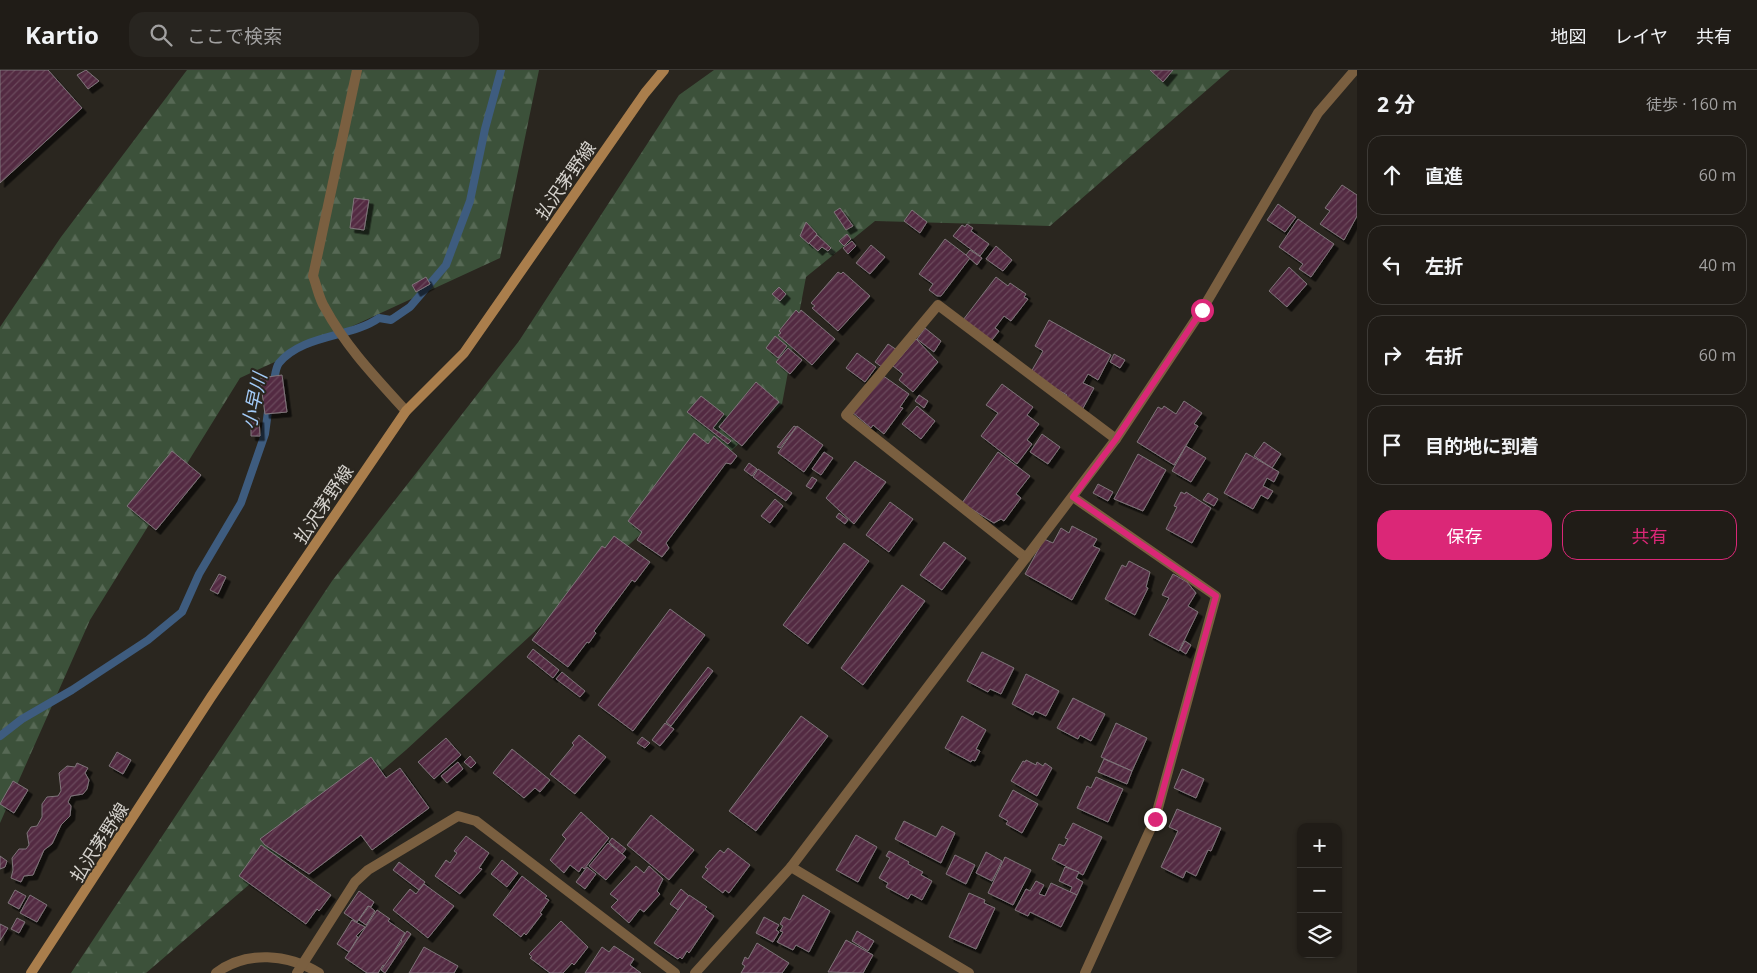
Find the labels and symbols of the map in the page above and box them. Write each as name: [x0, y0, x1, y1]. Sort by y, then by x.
street label: 払沢茅野線: [529, 136, 601, 224]
route start: [1191, 299, 1214, 322]
water label: 小早川: [235, 368, 273, 432]
street label: 払沢茅野線: [288, 460, 358, 548]
street label: 払沢茅野線: [64, 798, 134, 886]
route end: [1144, 808, 1167, 831]

